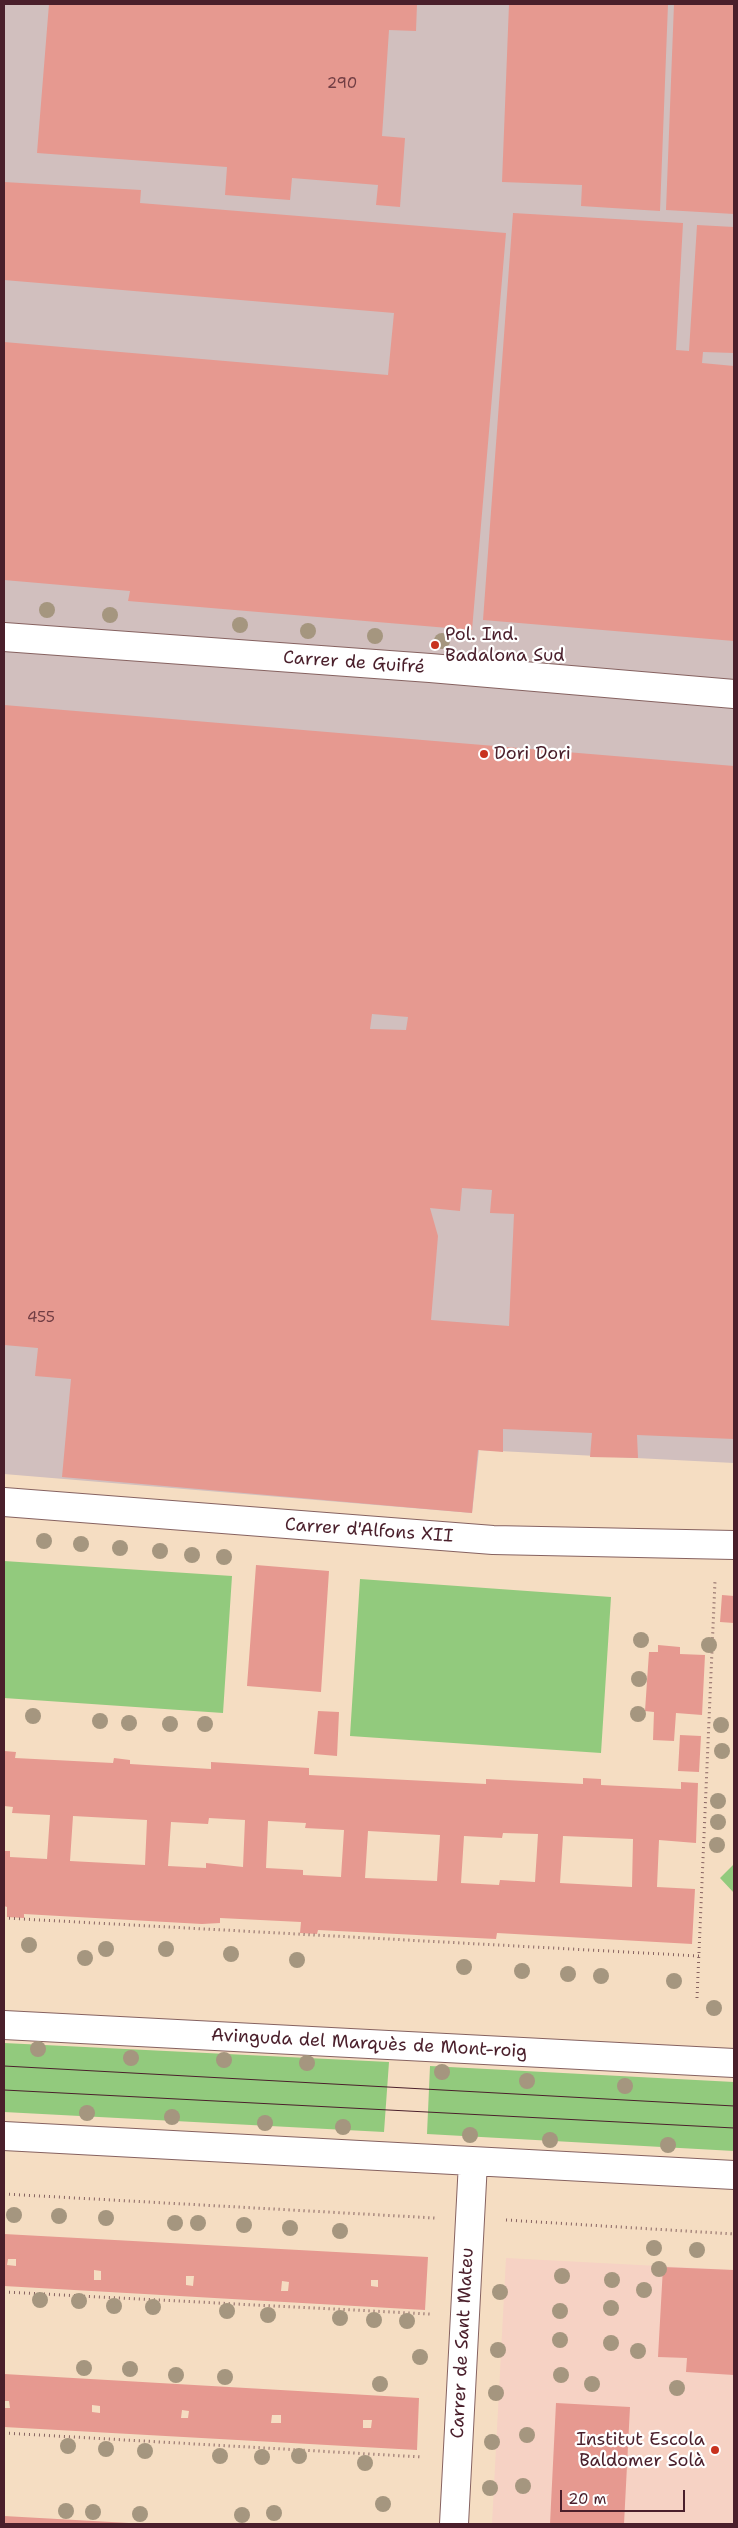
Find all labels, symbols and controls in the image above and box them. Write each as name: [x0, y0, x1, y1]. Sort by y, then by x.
house number: 290: [327, 75, 357, 93]
place label: Pol. Ind. Badalona Sud: [445, 624, 565, 666]
marker: Pol. Ind. Badalona Sud: [429, 639, 441, 651]
street label: Carrer de Guifré: [282, 647, 426, 679]
place label: Dori Dori: [494, 743, 571, 765]
marker: Dori Dori: [478, 748, 490, 760]
house number: 455: [27, 1309, 55, 1327]
street label: Carrer d'Alfons XII: [284, 1514, 454, 1548]
street label: Avinguda del Marquès de Mont-roig: [210, 2025, 528, 2063]
street label: Carrer de Sant Mateu: [447, 2247, 479, 2439]
place label: Institut Escola Baldomer Solà: [576, 2429, 705, 2472]
marker: Institut Escola Baldomer Solà: [709, 2444, 721, 2456]
scale bar: [563, 2480, 688, 2512]
text: 20 m: [568, 2489, 607, 2509]

